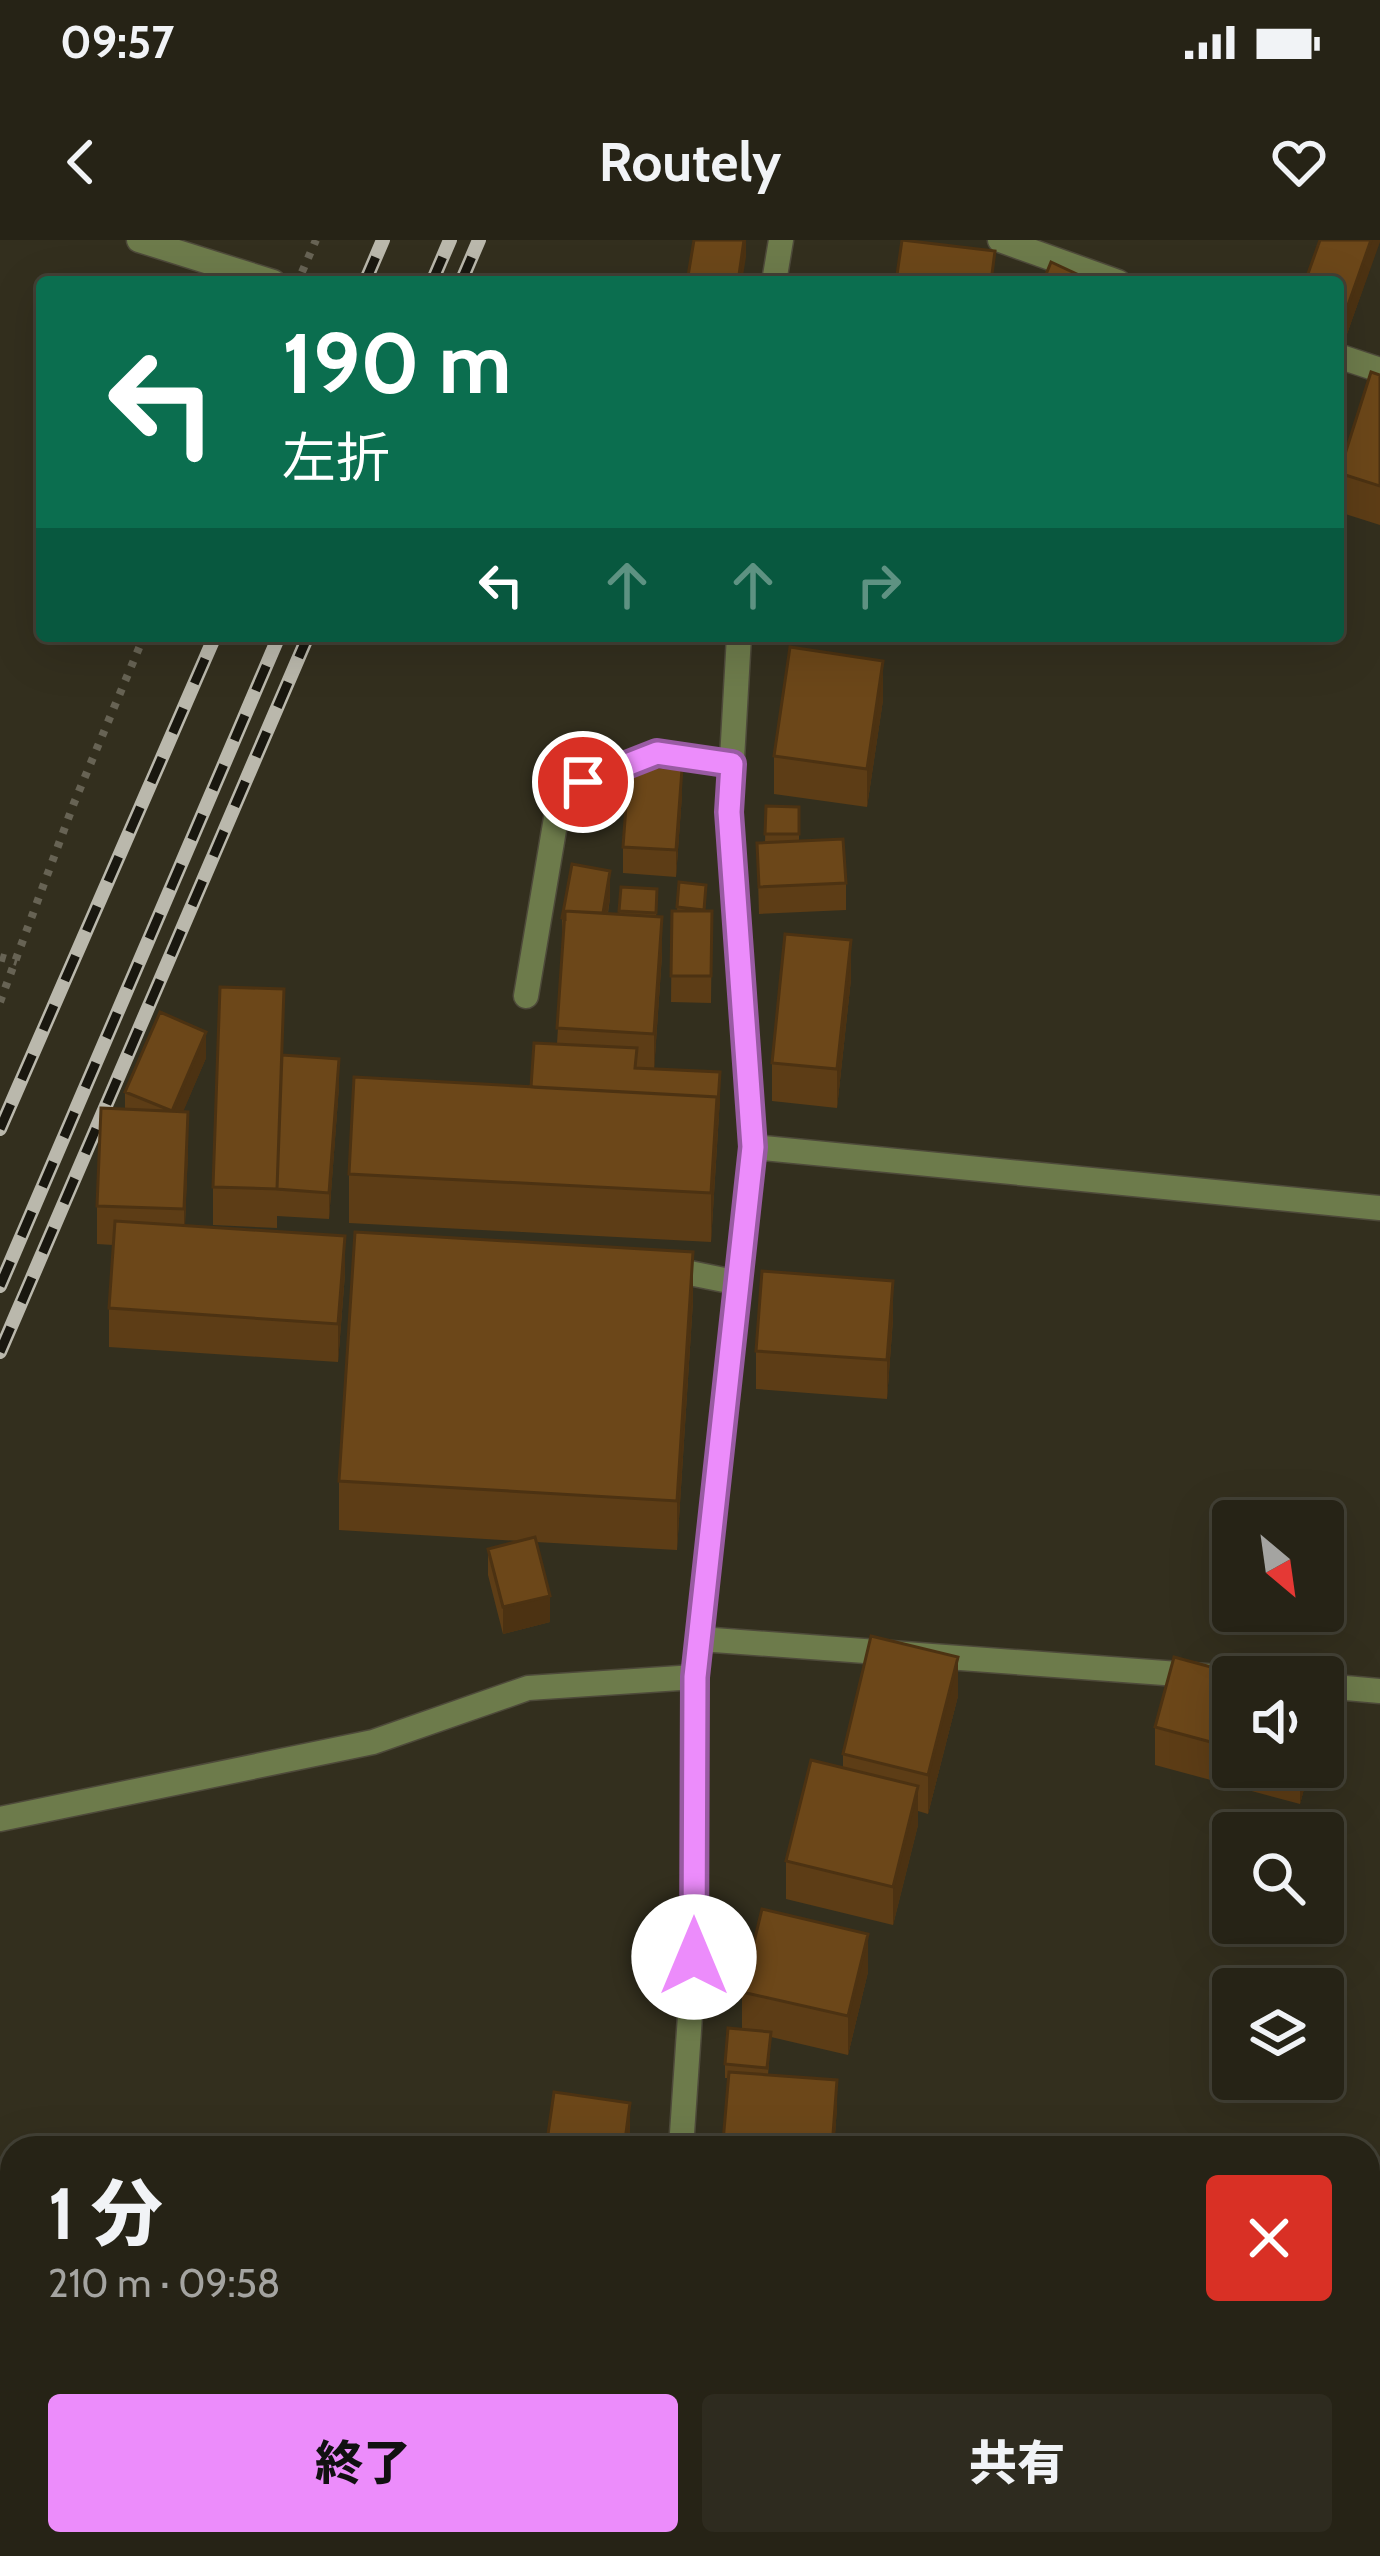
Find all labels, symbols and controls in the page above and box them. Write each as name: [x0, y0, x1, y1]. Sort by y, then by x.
text: 09:57: [60, 15, 174, 69]
icon: back: [48, 129, 114, 195]
text: Routely: [599, 129, 781, 195]
icon: heart: [1266, 129, 1332, 195]
text: 190 m: [282, 312, 511, 414]
icon: left: [84, 324, 240, 480]
text: 左折: [282, 425, 390, 491]
icon: left: [468, 552, 534, 618]
icon: ahead: [594, 552, 660, 618]
icon: ahead: [720, 552, 786, 618]
icon: right: [846, 552, 912, 618]
pin: [532, 731, 634, 833]
icon: arrive: [550, 749, 616, 815]
north arrow: [1212, 1500, 1344, 1632]
map controls: [1212, 1500, 1344, 2100]
button: sound: [1212, 1656, 1344, 1788]
button: search: [1212, 1812, 1344, 1944]
position arrow: [631, 1894, 757, 2020]
button: layers: [1212, 1968, 1344, 2100]
text: 1 分: [48, 2170, 163, 2257]
button: close: [1206, 2175, 1332, 2301]
text: 210 m · 09:58: [48, 2259, 280, 2307]
button: 終了: [48, 2394, 678, 2532]
button: 共有: [702, 2394, 1332, 2532]

